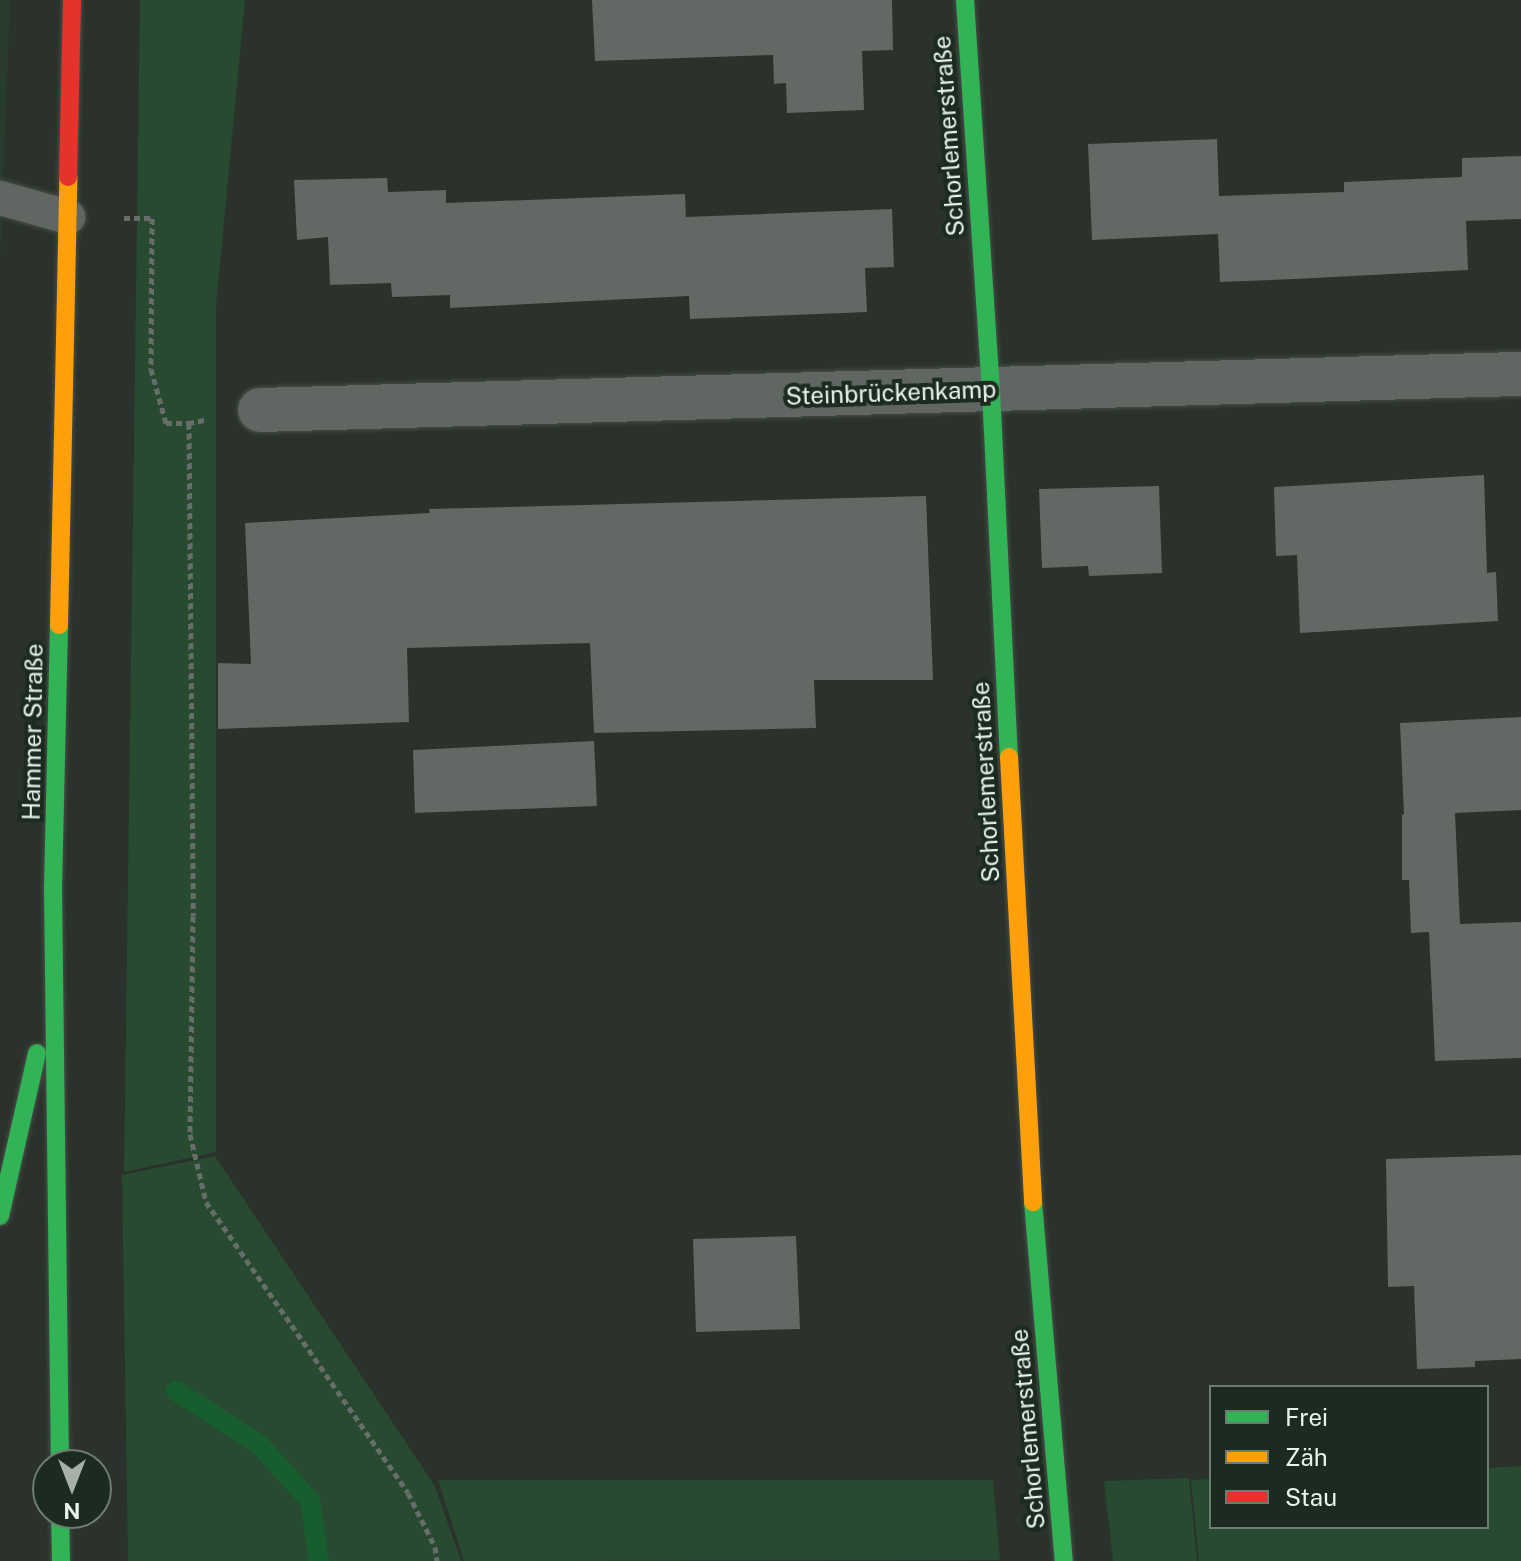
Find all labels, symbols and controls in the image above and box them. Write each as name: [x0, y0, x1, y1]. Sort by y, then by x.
street label: Schorlemerstraße: [928, 35, 970, 237]
street label: Steinbrückenkamp: [785, 375, 997, 411]
street label: Hammer Straße: [17, 643, 49, 821]
street label: Schorlemerstraße: [966, 681, 1006, 883]
street label: Schorlemerstraße: [1005, 1328, 1051, 1530]
legend: [1209, 1385, 1489, 1529]
text: Frei: [1285, 1403, 1328, 1431]
text: Zäh: [1285, 1443, 1328, 1471]
north arrow: [32, 1449, 112, 1529]
text: Stau: [1285, 1483, 1337, 1511]
text: N: [63, 1498, 81, 1524]

